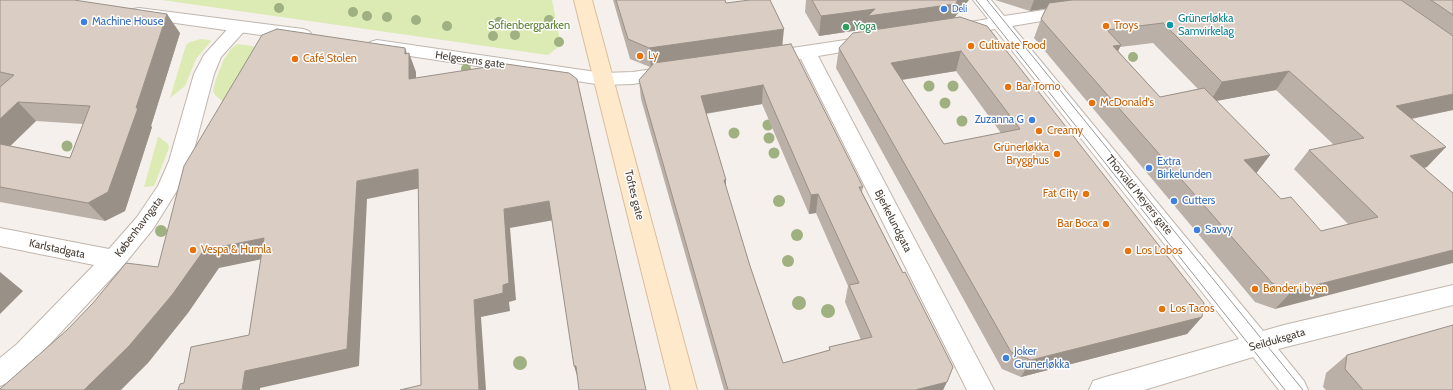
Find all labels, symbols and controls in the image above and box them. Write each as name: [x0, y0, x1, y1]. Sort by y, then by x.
marker: Deli: [939, 4, 949, 14]
place label: Deli: [952, 4, 967, 14]
place label: Grünerløkka Samvirkelag: [1178, 12, 1234, 38]
place label: Machine House: [92, 15, 163, 29]
marker: Machine House: [79, 17, 89, 27]
park label: Sofienbergparken: [488, 19, 570, 33]
place label: Troys: [1114, 19, 1138, 33]
place label: Yoga: [854, 20, 876, 34]
marker: Grünerløkka Samvirkelag: [1165, 20, 1175, 30]
marker: Troys: [1101, 21, 1111, 31]
marker: Yoga: [841, 22, 851, 32]
place label: Cultivate Food: [979, 39, 1046, 53]
marker: Cultivate Food: [966, 41, 976, 51]
street label: Helgesens gate: [434, 49, 506, 71]
place label: Ly: [648, 49, 658, 63]
marker: Ly: [635, 51, 645, 61]
place label: Café Stolen: [303, 52, 357, 66]
marker: Café Stolen: [290, 54, 300, 64]
place label: Bar Tomo: [1016, 80, 1061, 94]
marker: Bar Tomo: [1003, 82, 1013, 92]
place label: McDonald's: [1100, 96, 1154, 110]
marker: McDonald's: [1087, 98, 1097, 108]
place label: Zuzanna G: [975, 113, 1024, 127]
marker: Zuzanna G: [1027, 115, 1037, 125]
place label: Creamy: [1047, 124, 1083, 138]
marker: Creamy: [1034, 126, 1044, 136]
place label: Grünerløkka Brygghus: [994, 141, 1049, 167]
marker: Grünerløkka Brygghus: [1052, 149, 1062, 159]
street label: Thorvald Meyers gate: [1103, 152, 1175, 238]
place label: Extra Birkelunden: [1157, 155, 1212, 181]
marker: Extra Birkelunden: [1144, 163, 1154, 173]
street label: Toftes gate: [621, 169, 647, 221]
street label: Bjerkelundgata: [872, 187, 914, 255]
place label: Fat City: [1043, 187, 1078, 201]
marker: Fat City: [1081, 189, 1091, 199]
street label: Københavngata: [112, 194, 166, 260]
place label: Cutters: [1182, 194, 1215, 208]
marker: Cutters: [1169, 196, 1179, 206]
place label: Bar Boca: [1057, 217, 1098, 231]
marker: Bar Boca: [1101, 219, 1111, 229]
place label: Savvy: [1205, 223, 1233, 237]
marker: Savvy: [1192, 225, 1202, 235]
street label: Karlstadgata: [28, 237, 86, 261]
place label: Vespa & Humla: [201, 243, 271, 257]
place label: Los Lobos: [1136, 244, 1183, 258]
marker: Vespa & Humla: [188, 245, 198, 255]
marker: Los Lobos: [1123, 246, 1133, 256]
place label: Bønder i byen: [1263, 282, 1327, 296]
marker: Bønder i byen: [1250, 284, 1260, 294]
place label: Los Tacos: [1170, 302, 1214, 316]
marker: Los Tacos: [1157, 304, 1167, 314]
street label: Seilduksgata: [1247, 326, 1307, 354]
place label: Joker Grunerløkka: [1014, 345, 1069, 371]
marker: Joker Grunerløkka: [1001, 353, 1011, 363]

